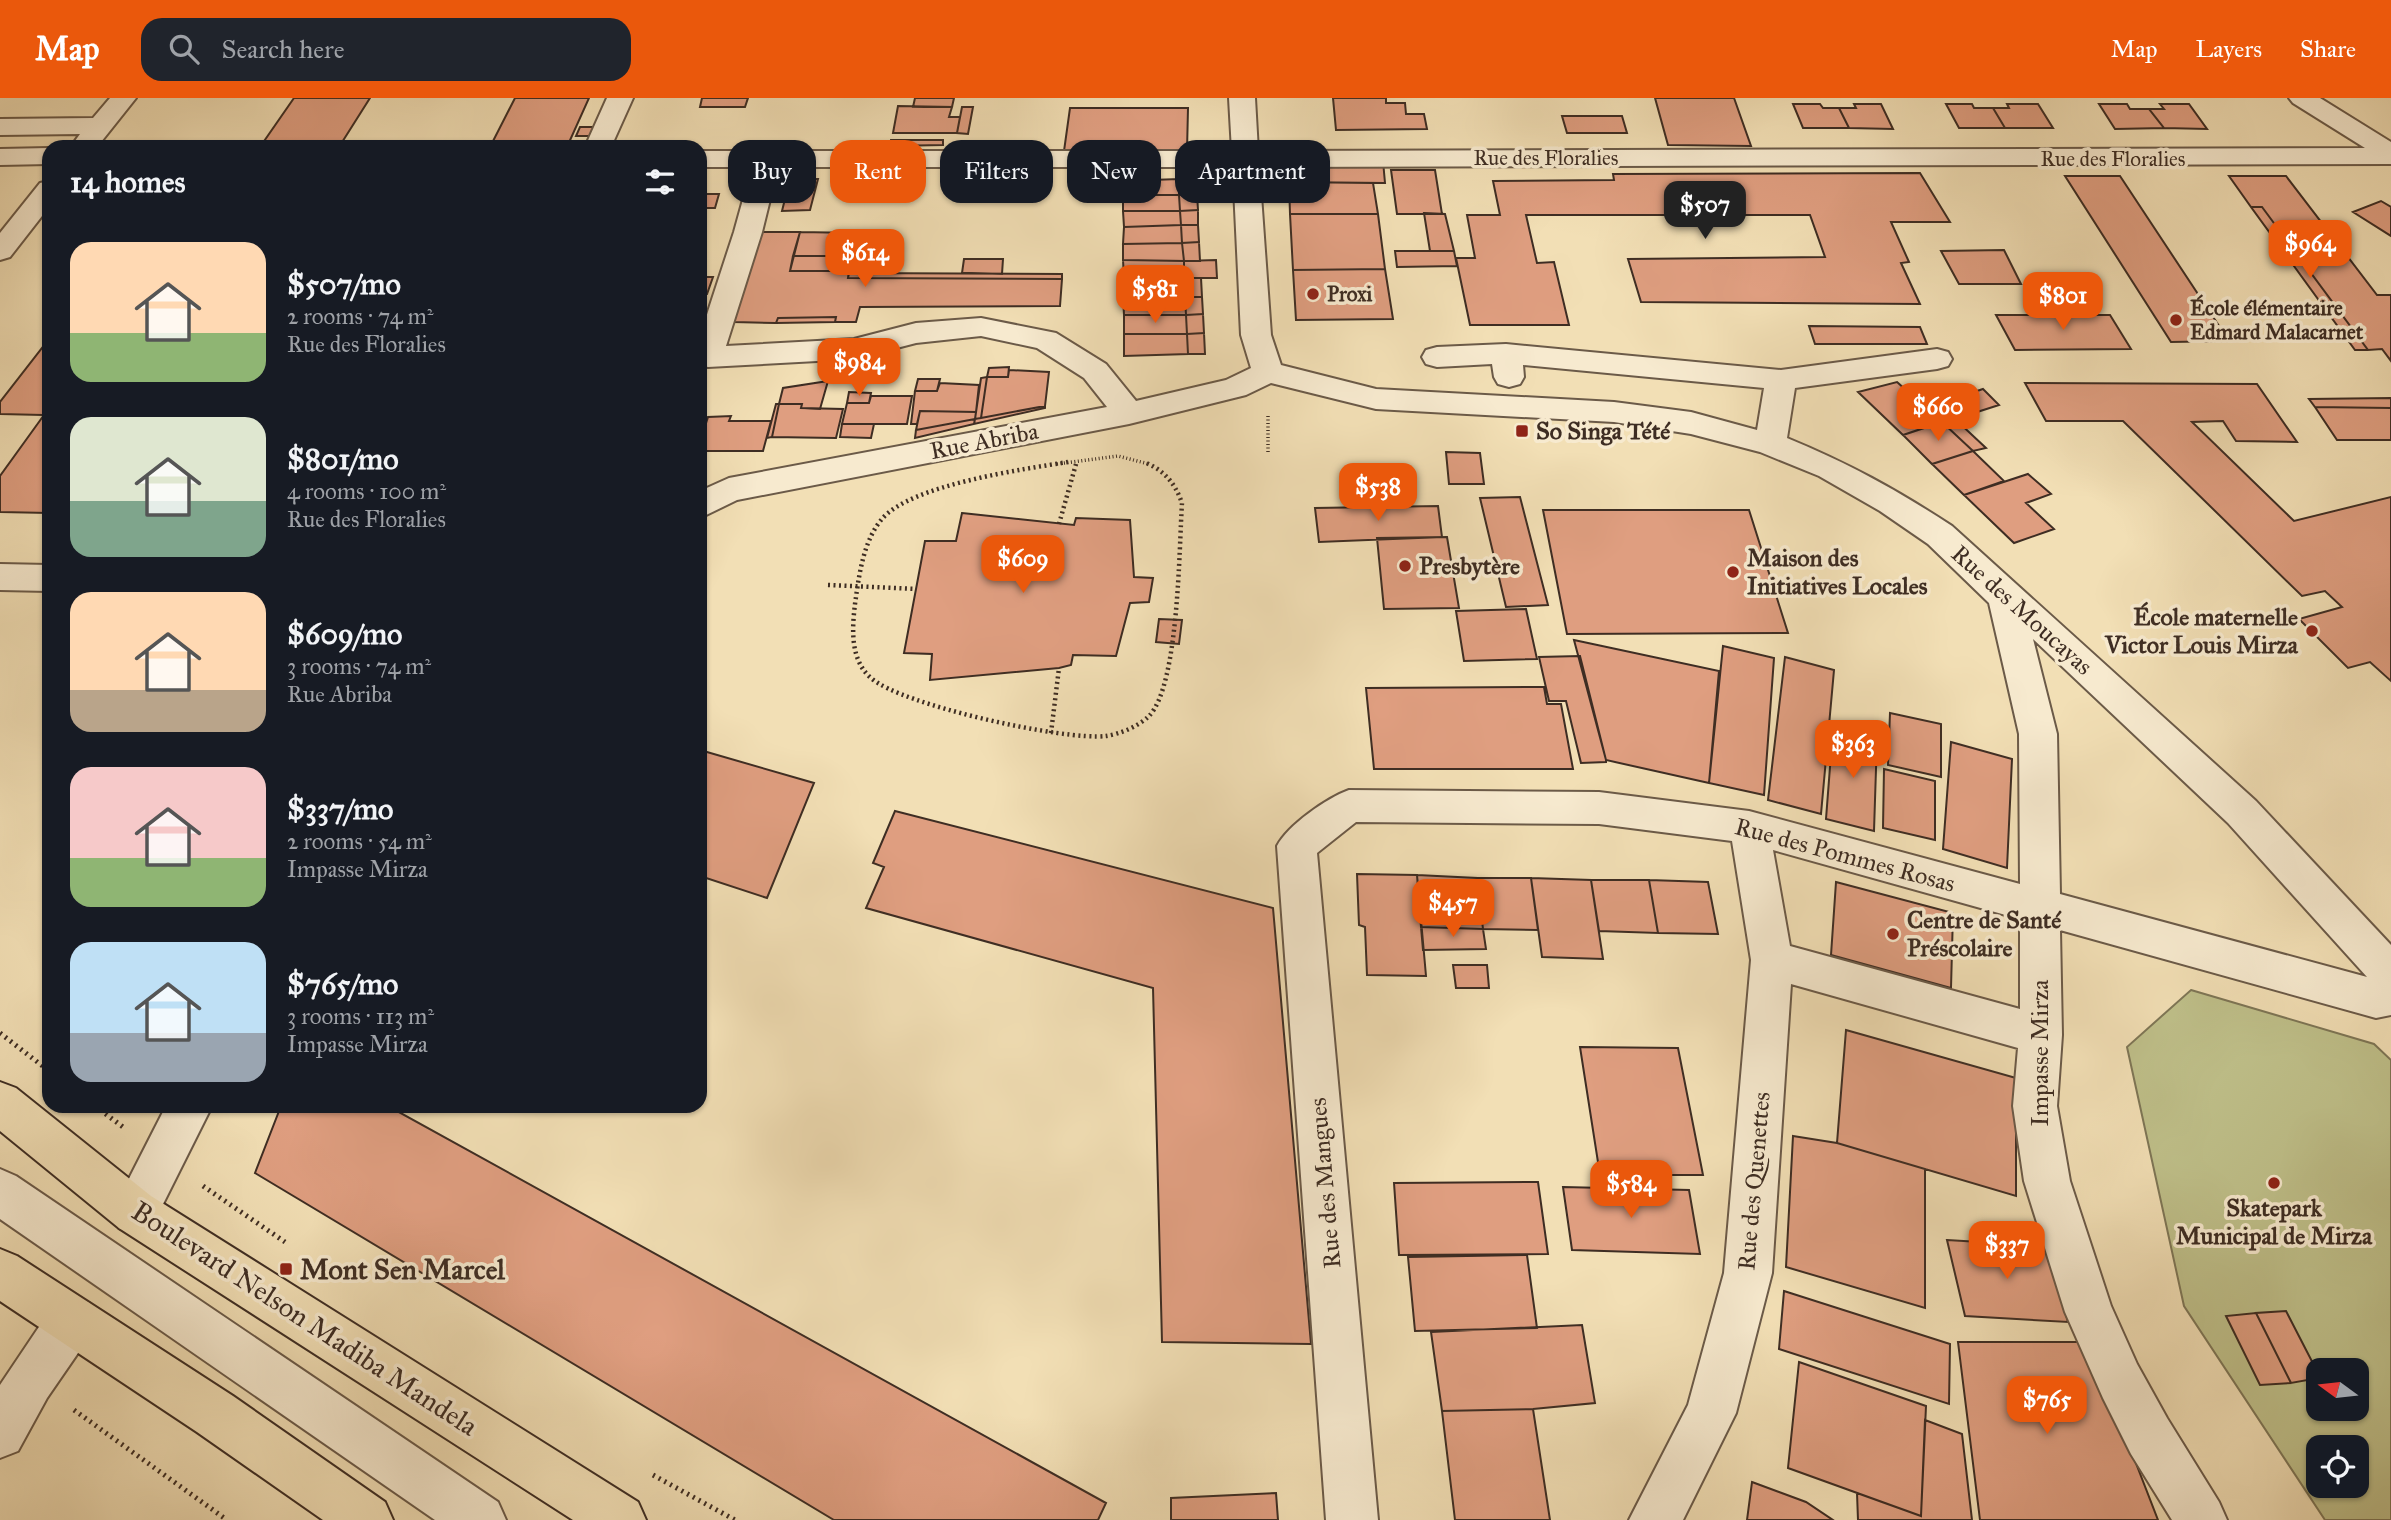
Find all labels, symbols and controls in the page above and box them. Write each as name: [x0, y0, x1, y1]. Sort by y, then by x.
search box: [141, 18, 631, 81]
text: Map: [35, 29, 99, 69]
icon: search: [165, 30, 203, 68]
text: Search here: [221, 33, 345, 65]
text: Map: [2111, 34, 2158, 64]
text: Layers: [2196, 34, 2262, 64]
text: Share: [2300, 34, 2356, 64]
chip: Buy: [728, 140, 816, 203]
chip: Rent: [830, 140, 926, 203]
chip: Filters: [940, 140, 1053, 203]
chip: New: [1067, 140, 1161, 203]
chip: Apartment: [1175, 140, 1330, 203]
street label: Rue des Floralies: [1473, 145, 1619, 171]
street label: Rue des Floralies: [2040, 146, 2186, 172]
icon: filters: [641, 163, 679, 201]
text: 14 homes: [70, 164, 185, 200]
pin: $507: [1664, 181, 1746, 241]
text: $507: [1680, 190, 1730, 218]
pin: $964: [2269, 220, 2351, 280]
text: $964: [2285, 229, 2335, 257]
pin: $614: [824, 230, 906, 289]
text: $614: [841, 238, 889, 266]
text: $507/mo: [287, 266, 401, 302]
pin: $581: [1114, 266, 1196, 325]
icon: home: [126, 270, 210, 354]
pin: $801: [2022, 272, 2104, 332]
text: $581: [1132, 274, 1178, 302]
place label: Proxi: [1327, 281, 1373, 307]
text: $801: [2039, 281, 2087, 309]
marker: Proxi: [1305, 286, 1321, 302]
place label: École élémentaire Edmard Malacarnet: [2190, 294, 2364, 345]
text: 2 rooms · 74 m²: [287, 302, 433, 330]
marker: École élémentaire Edmard Malacarnet: [2168, 312, 2184, 328]
text: Rue des Floralies: [287, 330, 446, 358]
pin: $984: [818, 338, 900, 398]
text: $984: [833, 347, 885, 375]
pin: $660: [1897, 384, 1979, 443]
text: $660: [1913, 392, 1963, 420]
street label: Rue Abriba: [927, 416, 1042, 466]
place label: So Singa Tété: [1536, 416, 1671, 446]
marker: So Singa Tété: [1514, 423, 1530, 439]
text: $801/mo: [287, 441, 399, 477]
icon: home: [126, 445, 210, 529]
pin: $538: [1337, 464, 1419, 523]
text: $538: [1355, 472, 1401, 500]
text: 4 rooms · 100 m²: [287, 477, 446, 505]
text: Rue des Floralies: [287, 505, 446, 533]
pin: $609: [982, 536, 1064, 595]
street label: Rue des Moucayas: [1945, 539, 2099, 681]
place label: Maison des Initiatives Locales: [1747, 543, 1928, 601]
text: $609: [997, 544, 1049, 572]
place label: Presbytère: [1419, 551, 1520, 581]
marker: Presbytère: [1397, 558, 1413, 574]
marker: Maison des Initiatives Locales: [1725, 564, 1741, 580]
place label: École maternelle Victor Louis Mirza: [2104, 601, 2299, 660]
text: $609/mo: [287, 616, 402, 652]
icon: home: [126, 620, 210, 704]
marker: École maternelle Victor Louis Mirza: [2304, 623, 2320, 639]
text: 3 rooms · 74 m²: [287, 652, 431, 680]
text: Rue Abriba: [287, 680, 392, 708]
pin: $363: [1812, 720, 1894, 780]
text: $363: [1831, 729, 1875, 757]
text: $337/mo: [287, 791, 393, 827]
icon: home: [126, 795, 210, 879]
street label: Rue des Pommes Rosas: [1732, 811, 1958, 899]
text: 2 rooms · 54 m²: [287, 827, 432, 855]
text: Impasse Mirza: [287, 855, 428, 883]
pin: $457: [1412, 880, 1494, 939]
text: $457: [1428, 888, 1478, 916]
place label: Centre de Santé Préscolaire: [1907, 905, 2062, 963]
marker: Centre de Santé Préscolaire: [1885, 926, 1901, 942]
text: $765/mo: [287, 966, 398, 1002]
icon: home: [126, 970, 210, 1054]
street label: Impasse Mirza: [2025, 979, 2055, 1126]
text: 3 rooms · 113 m²: [287, 1002, 434, 1030]
text: Impasse Mirza: [287, 1030, 428, 1058]
street label: Rue des Quenettes: [1731, 1091, 1777, 1271]
street label: Rue des Mangues: [1303, 1096, 1347, 1270]
pin: $584: [1590, 1160, 1672, 1220]
text: $584: [1606, 1169, 1656, 1197]
marker: Skatepark Municipal de Mirza: [2266, 1175, 2282, 1191]
street label: Boulevard Nelson Madiba Mandela: [125, 1193, 484, 1444]
place label: Skatepark Municipal de Mirza: [2176, 1193, 2373, 1251]
pin: $337: [1966, 1222, 2048, 1281]
text: $337: [1985, 1230, 2029, 1258]
place label: Mont Sen Marcel: [300, 1252, 505, 1287]
marker: Mont Sen Marcel: [278, 1261, 294, 1277]
north arrow: [2306, 1358, 2370, 1421]
map controls: [2306, 1358, 2369, 1498]
pin: $765: [2006, 1376, 2088, 1436]
text: $765: [2023, 1385, 2071, 1413]
button: locate: [2306, 1435, 2369, 1498]

